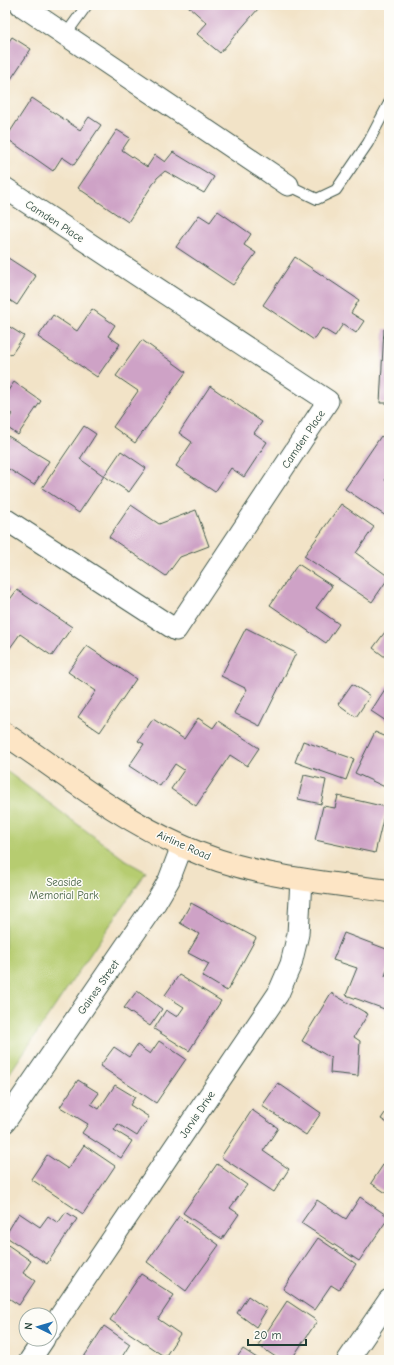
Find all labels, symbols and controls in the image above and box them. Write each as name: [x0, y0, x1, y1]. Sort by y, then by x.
street label: Camden Place: [23, 198, 87, 246]
street label: Camden Place: [279, 407, 328, 471]
street label: Airline Road: [155, 828, 213, 863]
park label: Seaside Memorial Park: [29, 876, 99, 902]
street label: Gaines Street: [75, 957, 122, 1017]
street label: Jarvis Drive: [177, 1088, 218, 1140]
north arrow: [18, 1307, 58, 1347]
scale bar: [248, 1321, 306, 1347]
text: N: [22, 1322, 35, 1330]
text: 20 m: [254, 1328, 282, 1342]

